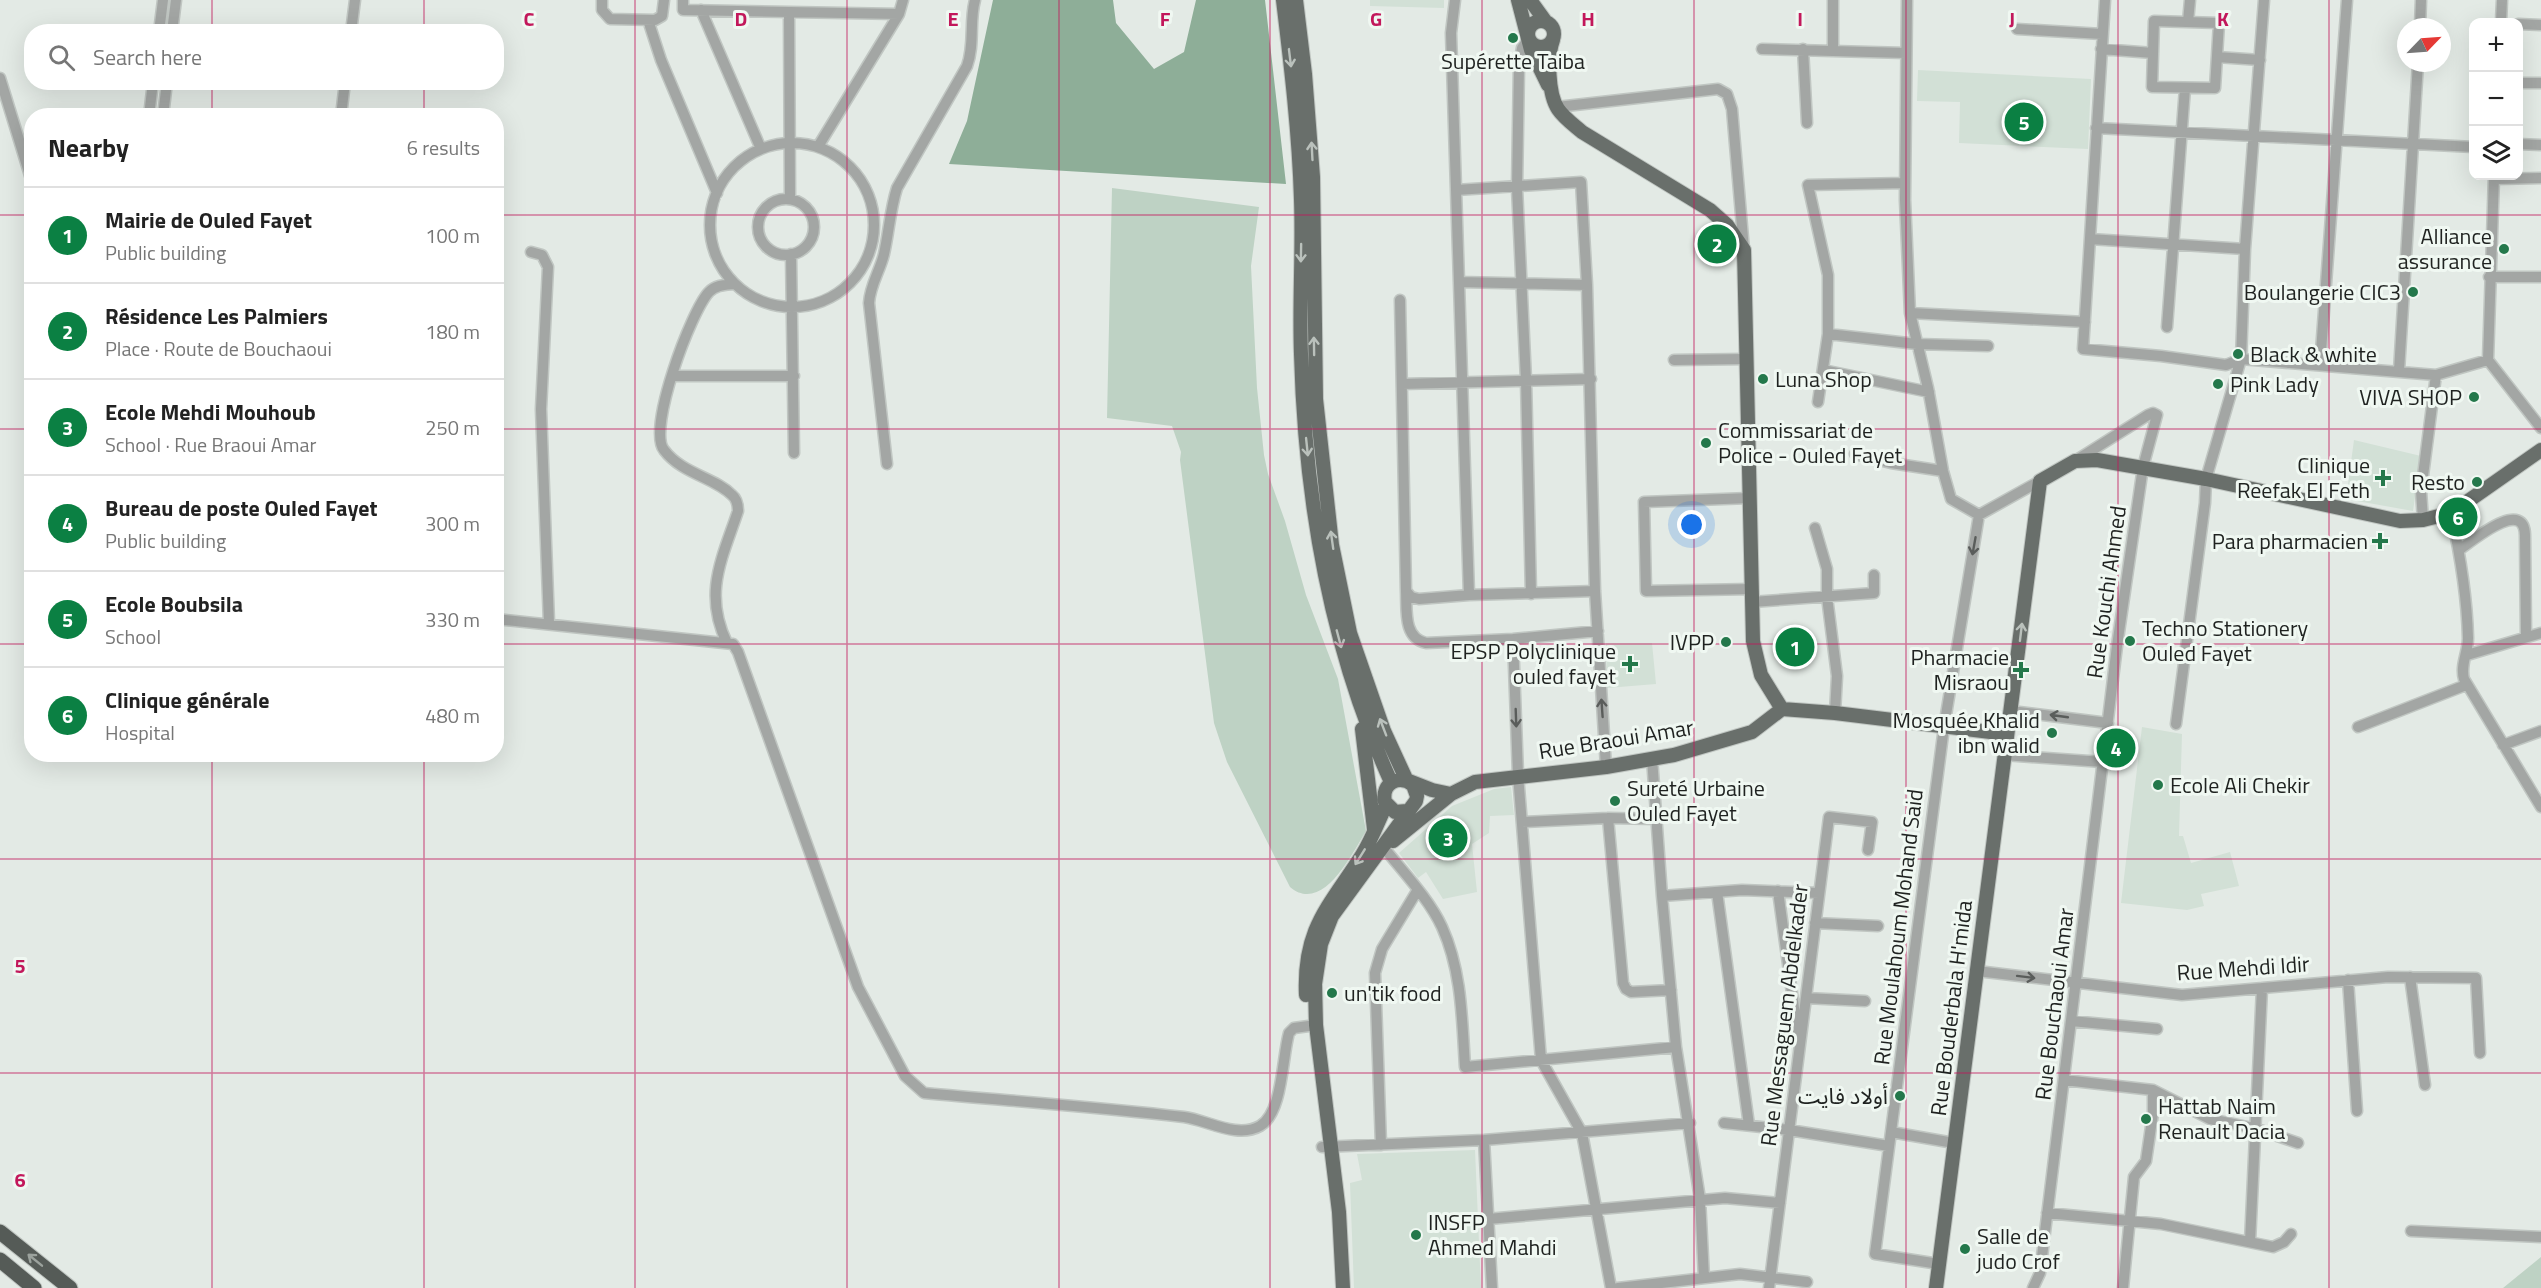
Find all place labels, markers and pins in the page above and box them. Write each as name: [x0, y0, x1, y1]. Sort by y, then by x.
marker: Supérette Taiba: [1506, 31, 1520, 45]
place label: Supérette Taiba: [1441, 44, 1585, 78]
pin: 5: [2004, 100, 2044, 144]
place label: Alliance assurance: [2398, 219, 2492, 278]
pin: 2: [1698, 222, 1736, 266]
marker: Alliance assurance: [2497, 242, 2511, 256]
place label: Boulangerie CIC3: [2244, 275, 2401, 309]
marker: Boulangerie CIC3: [2406, 285, 2420, 299]
place label: Black & white: [2250, 337, 2377, 371]
marker: Black & white: [2231, 347, 2245, 361]
place label: Luna Shop: [1775, 362, 1872, 396]
place label: Pink Lady: [2230, 367, 2319, 401]
marker: Luna Shop: [1756, 372, 1770, 386]
marker: Pink Lady: [2211, 377, 2225, 391]
place label: VIVA SHOP: [2359, 380, 2462, 414]
marker: VIVA SHOP: [2467, 390, 2481, 404]
place label: Commissariat de Police - Ouled Fayet: [1718, 413, 1902, 472]
marker: Commissariat de Police - Ouled Fayet: [1699, 436, 1713, 450]
place label: Clinique Reefak El Feth: [2237, 448, 2370, 507]
place label: Resto: [2411, 465, 2465, 499]
marker: Clinique Reefak El Feth: [2374, 469, 2392, 487]
marker: Resto: [2470, 475, 2484, 489]
pin: 6: [2438, 494, 2478, 540]
place label: Para pharmacien: [2212, 524, 2368, 558]
marker: Para pharmacien: [2373, 534, 2387, 548]
place label: Techno Stationery Ouled Fayet: [2142, 611, 2309, 670]
pin: 1: [1776, 624, 1814, 670]
place label: IVPP: [1670, 625, 1714, 659]
place label: EPSP Polyclinique ouled fayet: [1450, 634, 1616, 693]
marker: Techno Stationery Ouled Fayet: [2123, 634, 2137, 648]
marker: IVPP: [1719, 635, 1733, 649]
place label: Pharmacie Misraou: [1911, 640, 2009, 699]
marker: EPSP Polyclinique ouled fayet: [1621, 655, 1639, 673]
marker: Pharmacie Misraou: [2014, 663, 2028, 677]
place label: Mosquée Khalid ibn walid: [1893, 703, 2040, 762]
marker: Mosquée Khalid ibn walid: [2045, 726, 2059, 740]
pin: 4: [2096, 726, 2136, 771]
place label: Ecole Ali Chekir: [2170, 768, 2310, 802]
place label: Sureté Urbaine Ouled Fayet: [1627, 771, 1765, 830]
marker: Ecole Ali Chekir: [2151, 778, 2165, 792]
marker: Sureté Urbaine Ouled Fayet: [1608, 794, 1622, 808]
pin: 3: [1428, 816, 1468, 860]
place label: un'tik food: [1344, 976, 1442, 1010]
marker: un'tik food: [1325, 986, 1339, 1000]
place label: أولاد فايت: [1798, 1079, 1888, 1113]
marker: أولاد فايت: [1893, 1089, 1907, 1103]
place label: Hattab Naim Renault Dacia: [2158, 1089, 2285, 1148]
marker: Hattab Naim Renault Dacia: [2139, 1112, 2153, 1126]
place label: INSFP Ahmed Mahdi: [1428, 1205, 1557, 1264]
place label: Salle de judo Crof: [1975, 1219, 2060, 1278]
marker: INSFP Ahmed Mahdi: [1409, 1228, 1423, 1242]
marker: Salle de judo Crof: [1958, 1242, 1972, 1256]

